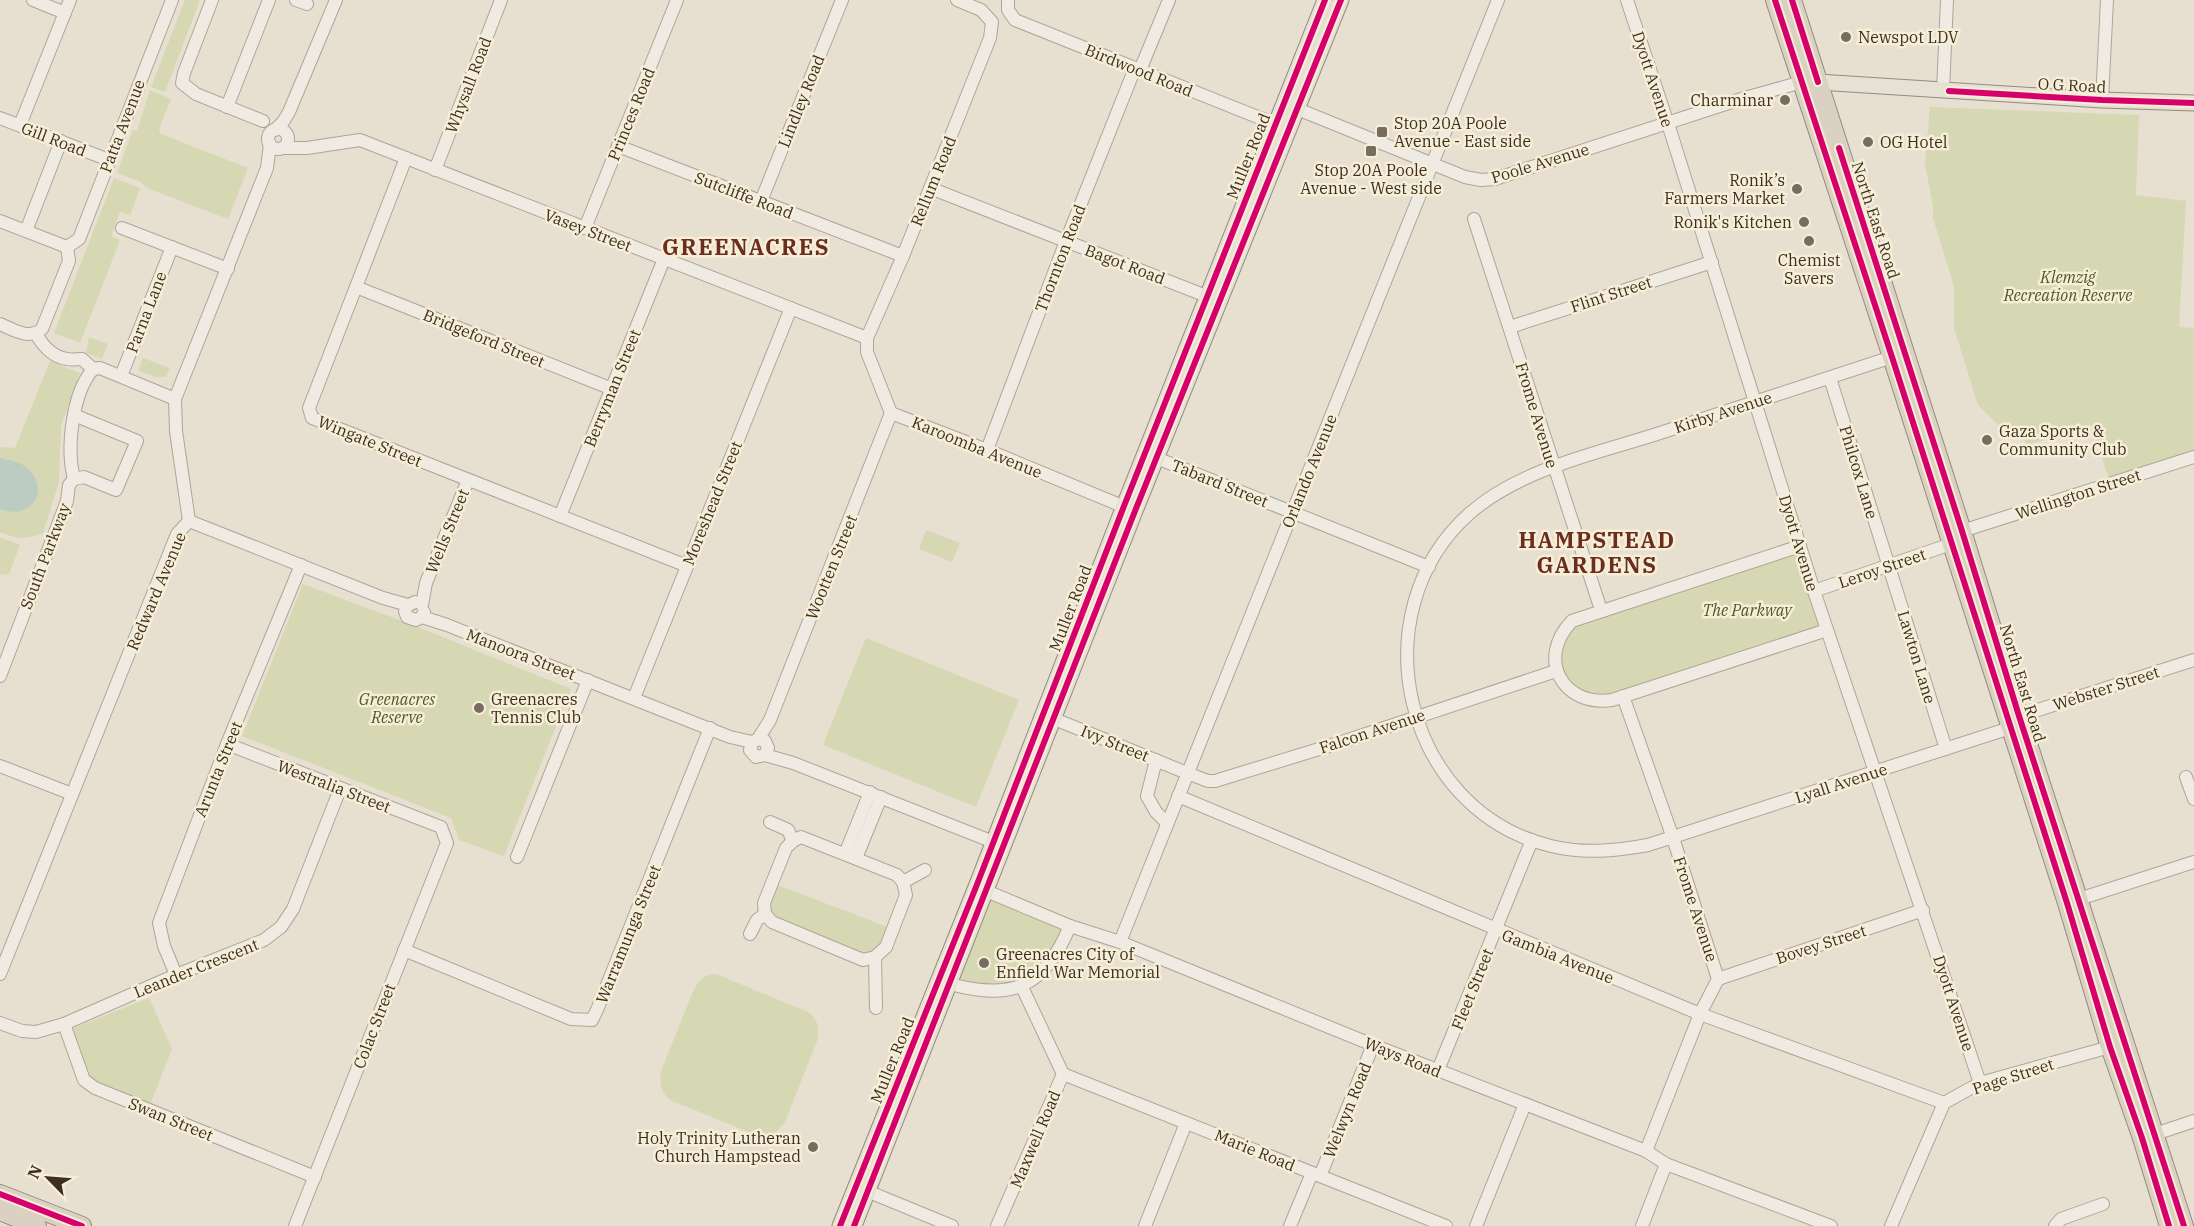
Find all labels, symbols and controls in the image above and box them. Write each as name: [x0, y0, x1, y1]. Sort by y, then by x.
place label: Newspot LDV: [1858, 27, 1959, 47]
street label: Dyott Avenue: [1628, 28, 1678, 130]
marker: Newspot LDV: [1839, 30, 1853, 44]
street label: Whysall Road: [440, 34, 496, 136]
street label: Birdwood Road: [1082, 39, 1196, 101]
street label: Lindley Road: [773, 51, 829, 150]
street label: Princes Road: [603, 64, 659, 163]
street label: O G Road: [2037, 73, 2107, 97]
street label: Patta Avenue: [95, 77, 149, 175]
place label: Charminar: [1690, 90, 1773, 110]
marker: Charminar: [1778, 93, 1792, 107]
street label: Muller Road: [1222, 110, 1274, 202]
place label: Stop 20A Poole Avenue - East side: [1394, 113, 1531, 151]
street label: Gill Road: [19, 117, 90, 161]
marker: Stop 20A Poole Avenue - East side: [1375, 125, 1389, 139]
place label: OG Hotel: [1880, 132, 1948, 152]
street label: Rellum Road: [906, 133, 960, 229]
marker: OG Hotel: [1861, 135, 1875, 149]
street label: Poole Avenue: [1489, 139, 1591, 187]
marker: Stop 20A Poole Avenue - West side: [1364, 144, 1378, 158]
street label: North East Road: [1848, 159, 1904, 281]
place label: Stop 20A Poole Avenue - West side: [1300, 160, 1442, 198]
street label: Sutcliffe Road: [692, 167, 797, 223]
place label: Ronik’s Farmers Market: [1664, 170, 1785, 208]
marker: Ronik’s Farmers Market: [1790, 182, 1804, 196]
street label: Thornton Road: [1030, 201, 1090, 315]
street label: Vasey Street: [542, 204, 635, 256]
place label: Ronik's Kitchen: [1673, 212, 1792, 232]
marker: Ronik's Kitchen: [1797, 215, 1811, 229]
district label: GREENACRES: [662, 232, 830, 261]
marker: Chemist Savers: [1802, 234, 1816, 248]
street label: Bagot Road: [1082, 240, 1168, 289]
place label: Chemist Savers: [1778, 250, 1841, 288]
park label: Klemzig Recreation Reserve: [2003, 267, 2132, 305]
street label: Parna Lane: [121, 269, 171, 355]
street label: Flint Street: [1568, 271, 1655, 317]
street label: Bridgeford Street: [420, 304, 548, 372]
street label: Berryman Street: [579, 326, 645, 450]
street label: Frome Avenue: [1511, 360, 1563, 470]
street label: Kirby Avenue: [1672, 387, 1774, 437]
street label: Wingate Street: [315, 411, 425, 471]
street label: Orlando Avenue: [1277, 411, 1341, 531]
street label: Karoomba Avenue: [909, 412, 1045, 482]
place label: Gaza Sports & Community Club: [1999, 421, 2126, 459]
street label: Philcox Lane: [1835, 423, 1883, 521]
marker: Gaza Sports & Community Club: [1980, 433, 1994, 447]
street label: Moreshead Street: [678, 438, 746, 568]
street label: Tabard Street: [1169, 455, 1271, 512]
street label: Wellington Street: [2013, 464, 2143, 524]
street label: Wells Street: [421, 485, 473, 576]
street label: Dyott Avenue: [1775, 492, 1823, 594]
street label: South Parkway: [16, 500, 75, 612]
street label: Wootten Street: [801, 511, 861, 622]
district label: HAMPSTEAD GARDENS: [1518, 525, 1676, 579]
street label: Redward Avenue: [122, 529, 190, 653]
street label: Leroy Street: [1836, 544, 1929, 592]
street label: Muller Road: [1044, 562, 1096, 654]
park label: The Parkway: [1702, 600, 1793, 620]
street label: Lawton Lane: [1893, 608, 1941, 706]
street label: North East Road: [1996, 622, 2051, 745]
street label: Manoora Street: [463, 624, 579, 684]
street label: Webster Street: [2050, 661, 2162, 715]
park label: Greenacres Reserve: [359, 689, 435, 727]
place label: Greenacres Tennis Club: [491, 689, 581, 727]
marker: Greenacres Tennis Club: [472, 701, 486, 715]
street label: Falcon Avenue: [1316, 704, 1428, 758]
street label: Arunta Street: [190, 718, 246, 820]
street label: Ivy Street: [1078, 720, 1152, 766]
street label: Westralia Street: [275, 755, 394, 817]
street label: Lyall Avenue: [1792, 759, 1890, 807]
street label: Frome Avenue: [1670, 854, 1722, 964]
street label: Warramunga Street: [591, 862, 665, 1006]
street label: Bovey Street: [1773, 920, 1869, 968]
street label: Gambia Avenue: [1499, 924, 1617, 988]
street label: Leander Crescent: [131, 934, 261, 1002]
place label: Greenacres City of Enfield War Memorial: [996, 944, 1160, 982]
street label: Fleet Street: [1447, 945, 1498, 1033]
street label: Dyott Avenue: [1929, 952, 1979, 1054]
marker: Greenacres City of Enfield War Memorial: [977, 956, 991, 970]
street label: Colac Street: [349, 980, 400, 1071]
street label: Muller Road: [866, 1014, 918, 1106]
street label: Ways Road: [1362, 1033, 1445, 1082]
street label: Page Street: [1970, 1053, 2056, 1099]
street label: Welwyn Road: [1319, 1059, 1375, 1161]
street label: Maxwell Road: [1005, 1087, 1065, 1191]
street label: Swan Street: [126, 1093, 216, 1145]
street label: Marie Road: [1212, 1125, 1299, 1175]
place label: Holy Trinity Lutheran Church Hampstead: [637, 1128, 801, 1166]
marker: Holy Trinity Lutheran Church Hampstead: [806, 1140, 820, 1154]
north arrow: [18, 1148, 78, 1208]
text: N: [23, 1162, 46, 1182]

